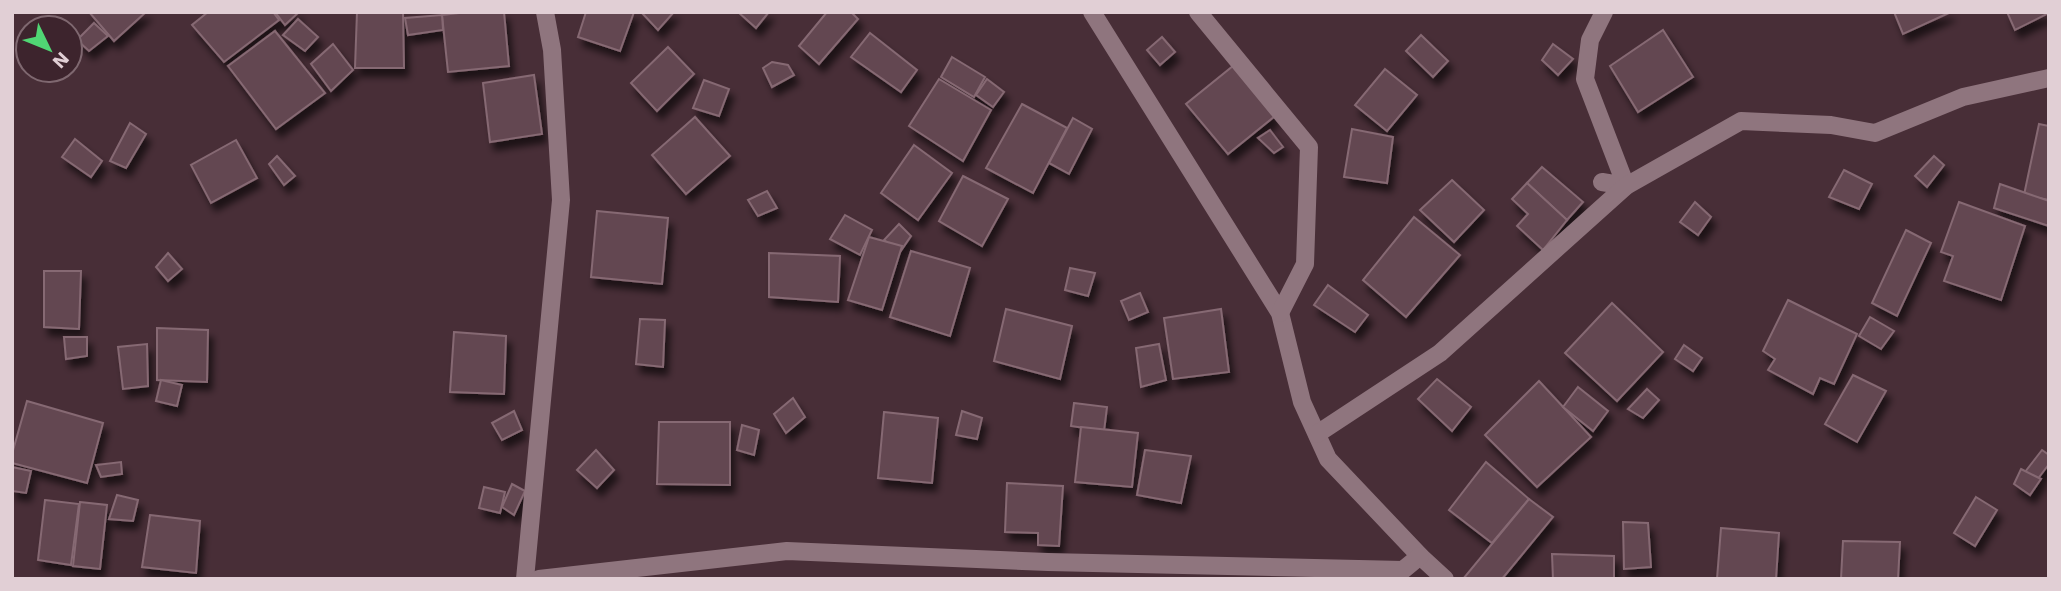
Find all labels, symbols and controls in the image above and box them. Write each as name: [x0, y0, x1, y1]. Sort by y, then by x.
north arrow: [14, 14, 84, 84]
text: N: [48, 47, 74, 73]

